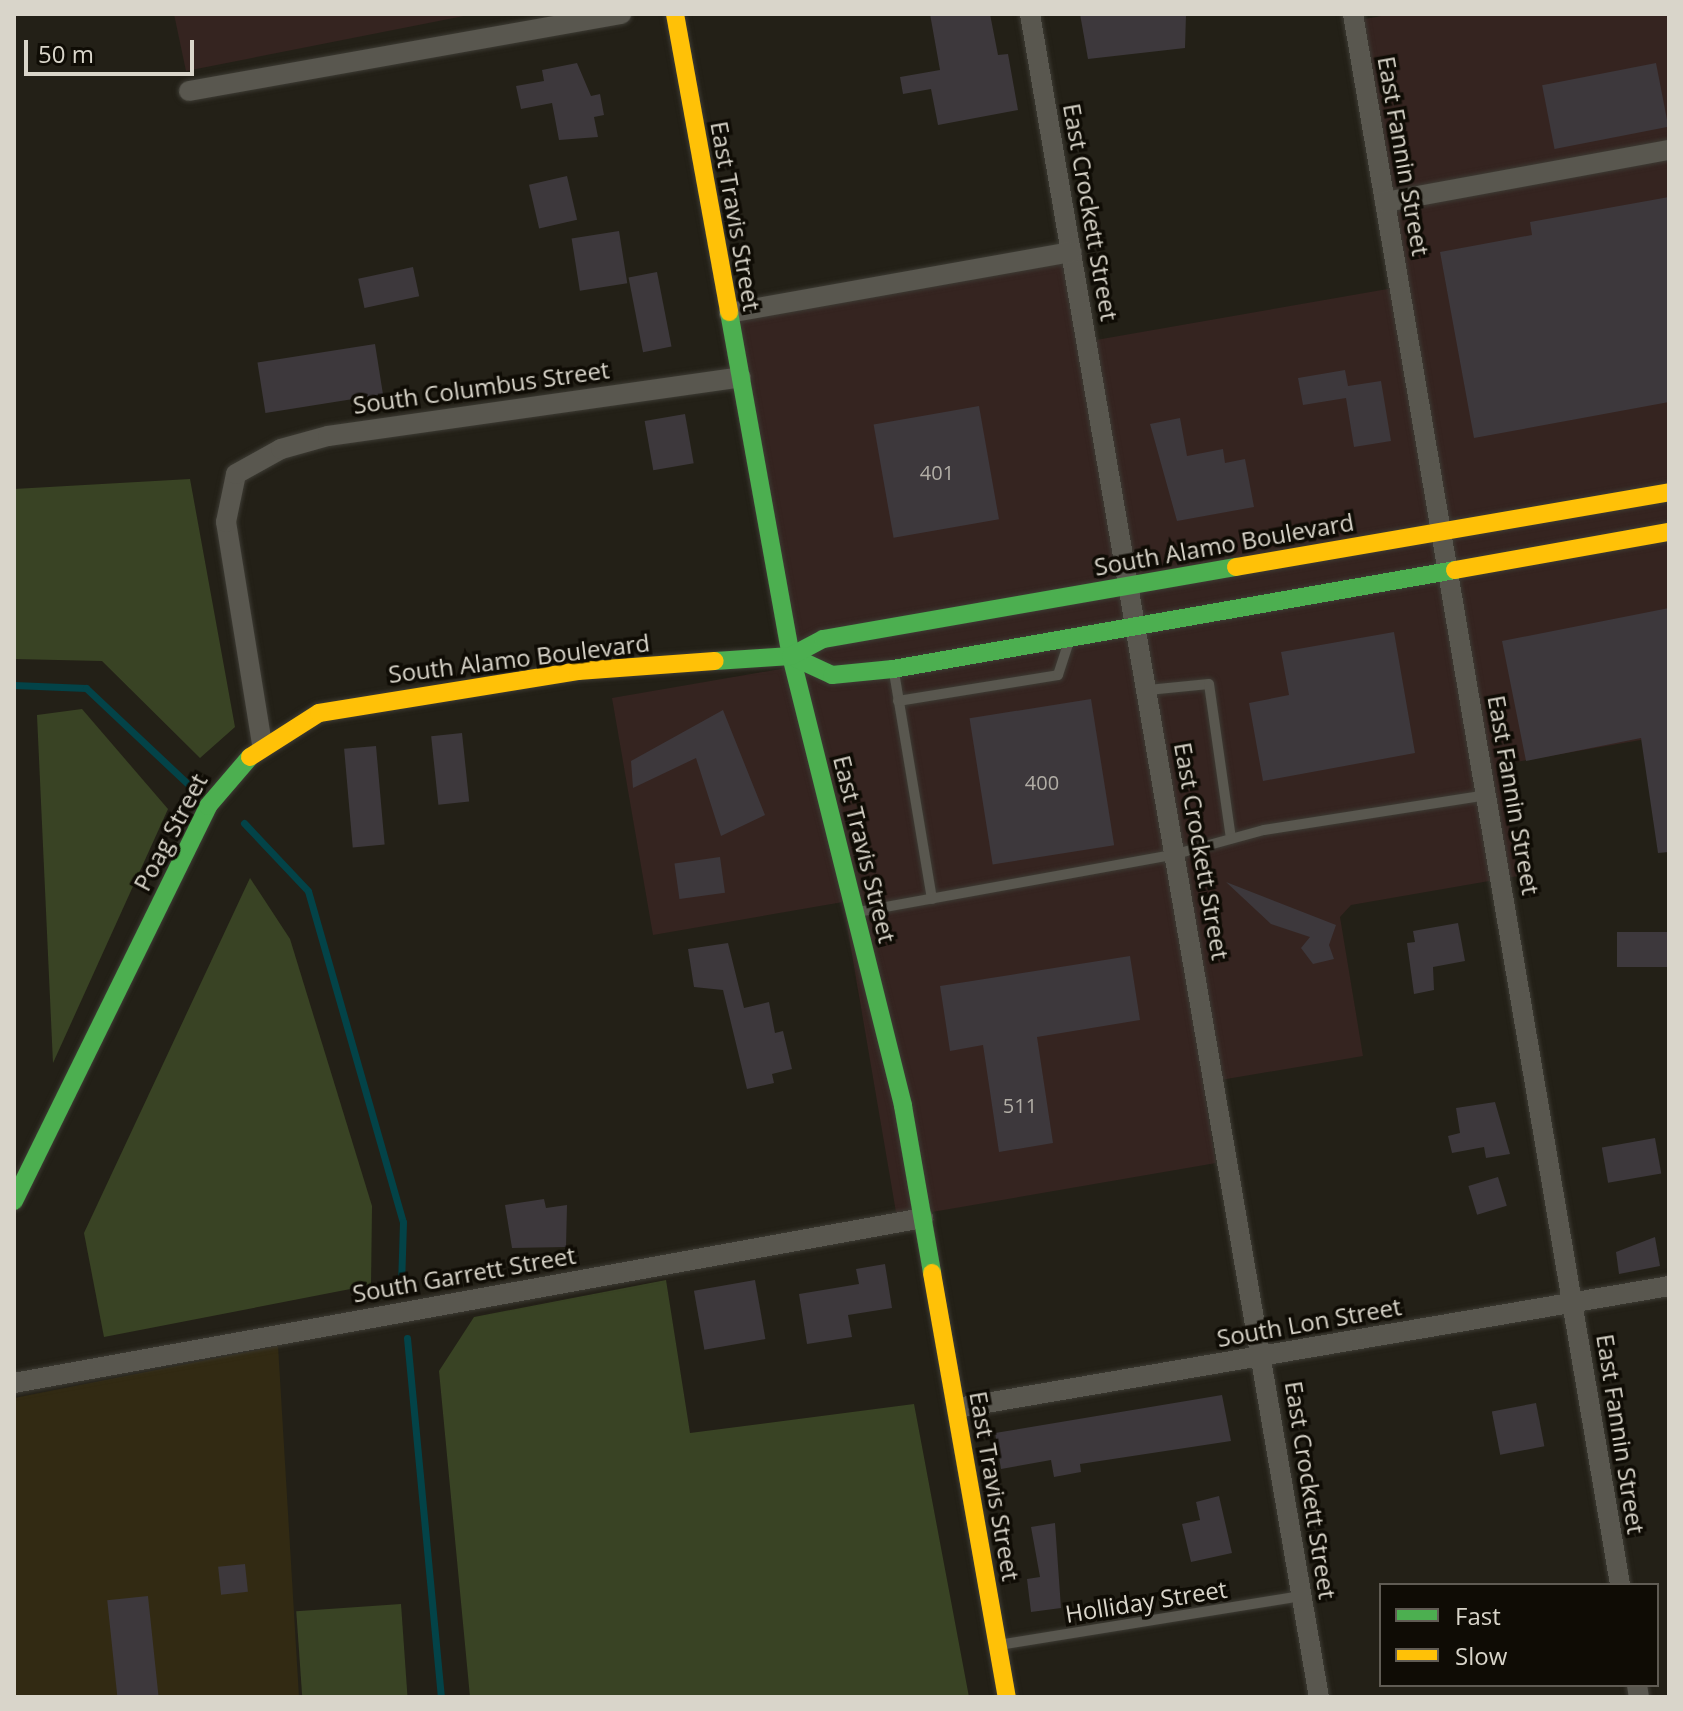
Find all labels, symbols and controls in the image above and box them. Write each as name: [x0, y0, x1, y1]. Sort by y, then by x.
scale bar: [28, 24, 198, 74]
text: 50 m: [38, 37, 94, 70]
street label: East Fannin Street: [1372, 54, 1436, 258]
street label: East Crockett Street: [1058, 101, 1124, 323]
street label: East Travis Street: [705, 119, 767, 313]
street label: South Columbus Street: [351, 355, 611, 419]
house number: 401: [920, 460, 954, 484]
street label: South Alamo Boulevard: [1092, 507, 1356, 581]
street label: South Alamo Boulevard: [387, 628, 651, 688]
street label: East Fannin Street: [1482, 693, 1546, 897]
street label: East Crockett Street: [1169, 740, 1235, 962]
street label: East Travis Street: [828, 752, 902, 946]
street label: Poag Street: [127, 769, 213, 895]
house number: 400: [1025, 770, 1059, 794]
house number: 511: [1003, 1093, 1037, 1117]
street label: South Garrett Street: [350, 1240, 578, 1308]
street label: South Lon Street: [1215, 1292, 1403, 1352]
street label: East Fannin Street: [1591, 1332, 1651, 1536]
street label: East Crockett Street: [1280, 1379, 1342, 1601]
street label: East Travis Street: [964, 1389, 1026, 1583]
street label: Holliday Street: [1063, 1574, 1229, 1628]
legend: [1379, 1583, 1659, 1687]
text: Fast: [1455, 1599, 1501, 1632]
text: Slow: [1455, 1639, 1507, 1672]

